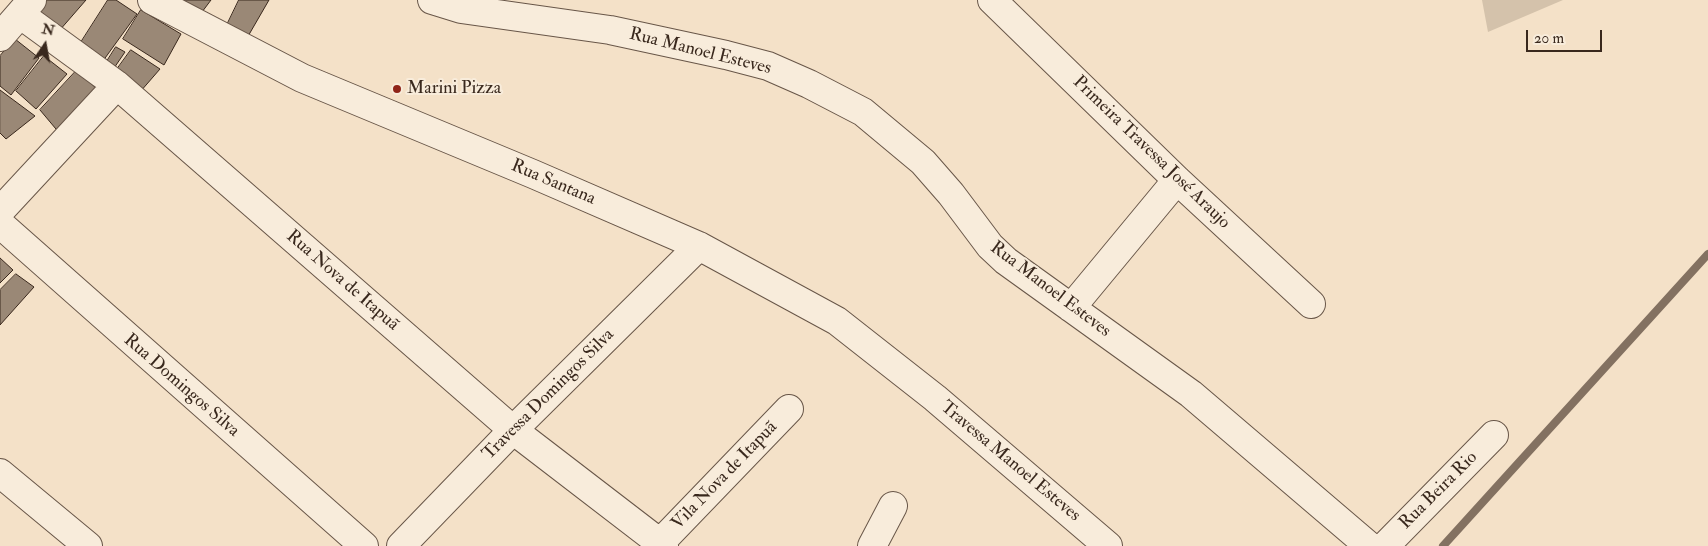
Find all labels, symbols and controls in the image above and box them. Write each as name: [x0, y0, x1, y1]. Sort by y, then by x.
north arrow: [20, 20, 70, 70]
text: N: [40, 20, 56, 39]
scale bar: [1528, 20, 1604, 52]
street label: Rua Manoel Esteves: [627, 24, 773, 80]
text: 20 m: [1534, 29, 1564, 48]
street label: Primeira Travessa José Araujo: [1068, 72, 1234, 234]
place label: Marini Pizza: [407, 78, 501, 100]
marker: Marini Pizza: [391, 83, 403, 95]
street label: Rua Santana: [507, 156, 599, 210]
street label: Rua Nova de Itapuã: [281, 226, 403, 336]
street label: Rua Manoel Esteves: [985, 238, 1115, 342]
street label: Travessa Domingos Silva: [479, 325, 619, 465]
street label: Rua Domingos Silva: [119, 330, 243, 442]
street label: Travessa Manoel Esteves: [936, 397, 1084, 527]
street label: Vila Nova de Itapuã: [668, 417, 782, 535]
street label: Rua Beira Rio: [1395, 447, 1483, 535]

